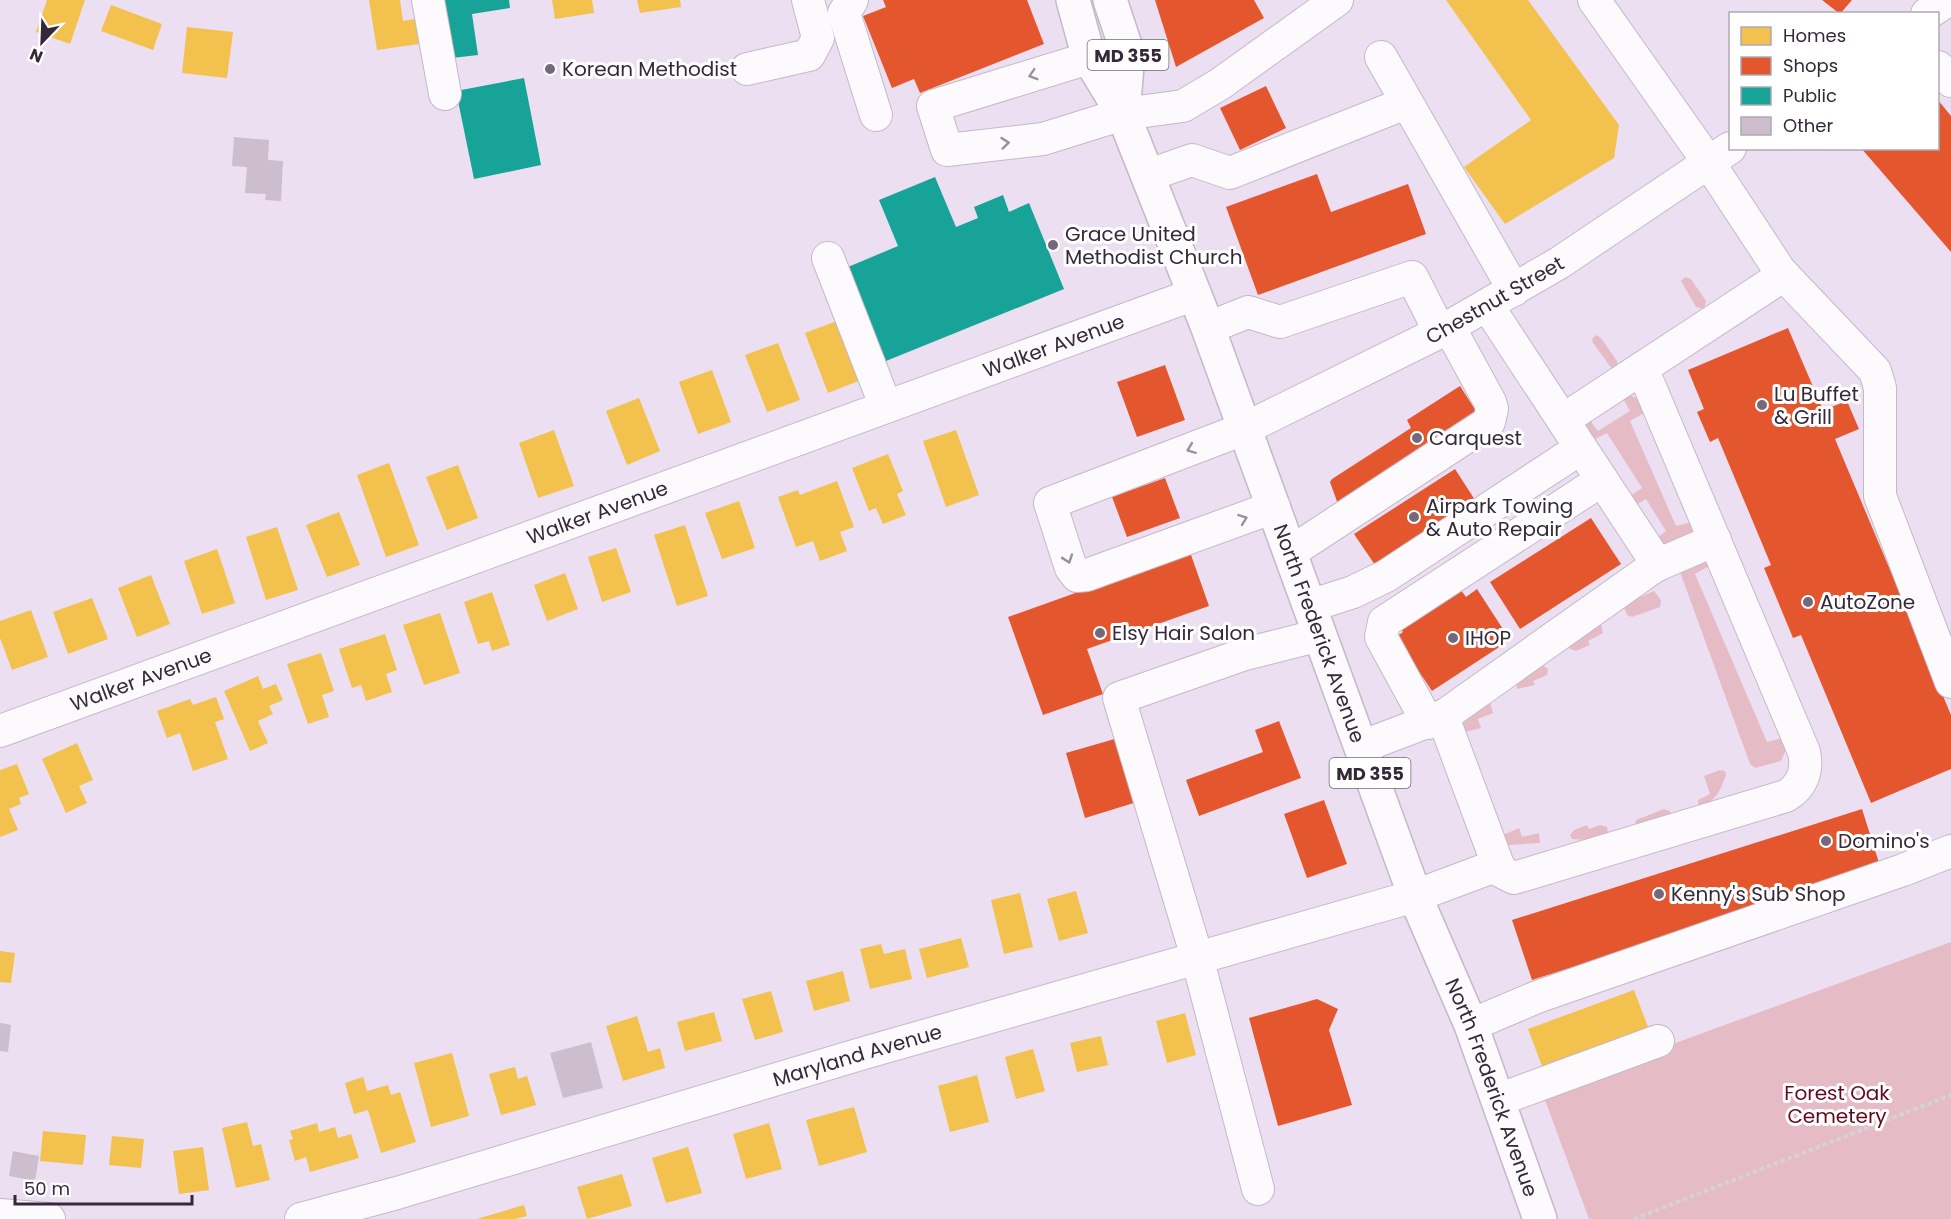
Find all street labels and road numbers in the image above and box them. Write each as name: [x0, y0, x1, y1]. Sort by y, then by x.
road number: MD 355: [1088, 40, 1168, 70]
street label: Chestnut Street: [1421, 249, 1569, 351]
street label: Walker Avenue: [979, 307, 1128, 384]
street label: Walker Avenue: [523, 474, 672, 551]
street label: North Frederick Avenue: [1267, 520, 1372, 747]
street label: Walker Avenue: [66, 641, 215, 718]
road number: MD 355: [1330, 758, 1410, 788]
street label: North Frederick Avenue: [1438, 974, 1545, 1201]
street label: Maryland Avenue: [770, 1018, 945, 1094]

